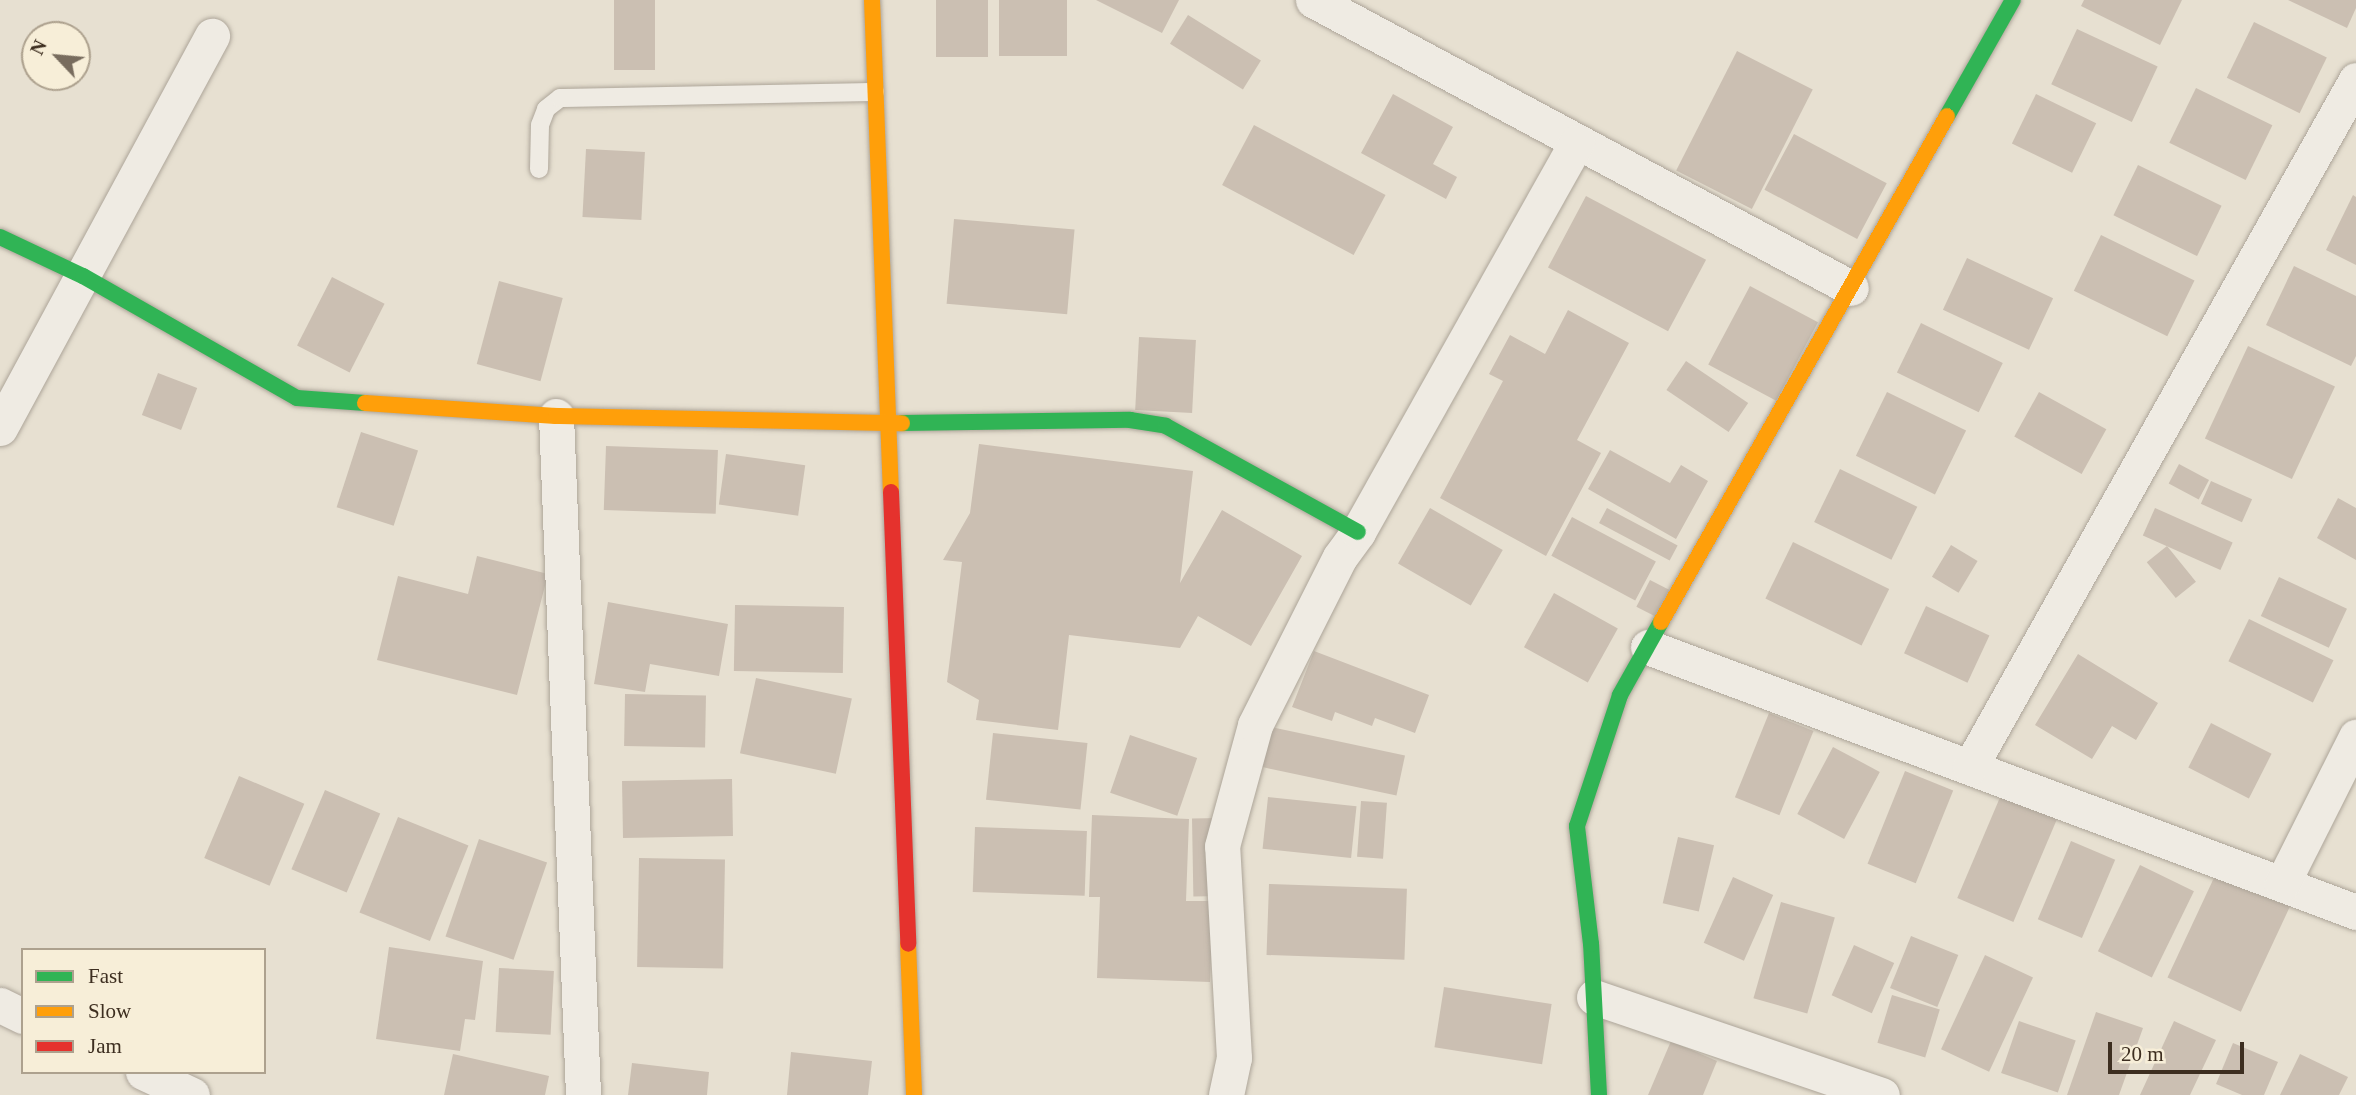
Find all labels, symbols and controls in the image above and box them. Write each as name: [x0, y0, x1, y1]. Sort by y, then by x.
north arrow: [21, 21, 91, 91]
text: N: [26, 37, 51, 58]
legend: [21, 948, 266, 1074]
text: Fast: [88, 964, 123, 988]
text: Slow: [88, 999, 131, 1023]
scale bar: [2111, 1028, 2248, 1072]
text: Jam: [88, 1034, 122, 1058]
text: 20 m: [2121, 1042, 2164, 1066]

